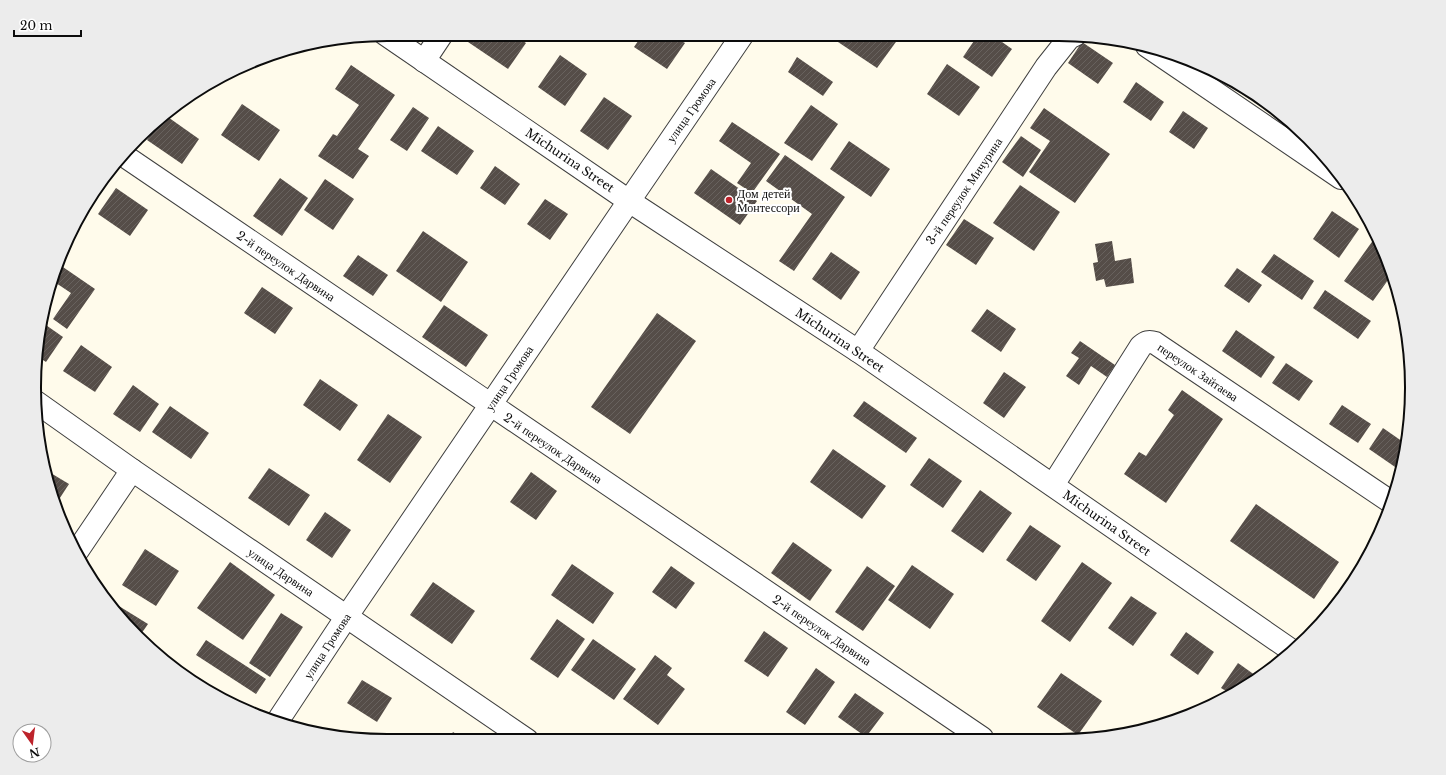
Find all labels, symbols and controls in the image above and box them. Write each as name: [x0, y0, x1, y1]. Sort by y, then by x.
scale bar: [14, 12, 81, 38]
text: 20 m: [20, 18, 52, 33]
street label: улица Громова: [663, 74, 719, 145]
street label: Michurina Street: [523, 125, 618, 196]
street label: 3-й переулок Мичурина: [923, 134, 1006, 247]
place label: Дом детей Монтессори: [737, 186, 800, 215]
marker: Дом детей Монтессори: [724, 195, 734, 205]
street label: 2-й переулок Дарвина: [234, 227, 339, 305]
street label: Michurina Street: [793, 305, 888, 376]
street label: переулок Зайтаева: [1155, 339, 1242, 405]
street label: улица Громова: [482, 342, 537, 413]
street label: 2-й переулок Дарвина: [501, 409, 606, 487]
street label: Michurina Street: [1060, 487, 1154, 559]
street label: улица Дарвина: [245, 544, 317, 600]
street label: 2-й переулок Дарвина: [770, 591, 875, 669]
street label: улица Громова: [300, 610, 354, 682]
north arrow: [12, 723, 52, 763]
text: N: [27, 745, 41, 761]

